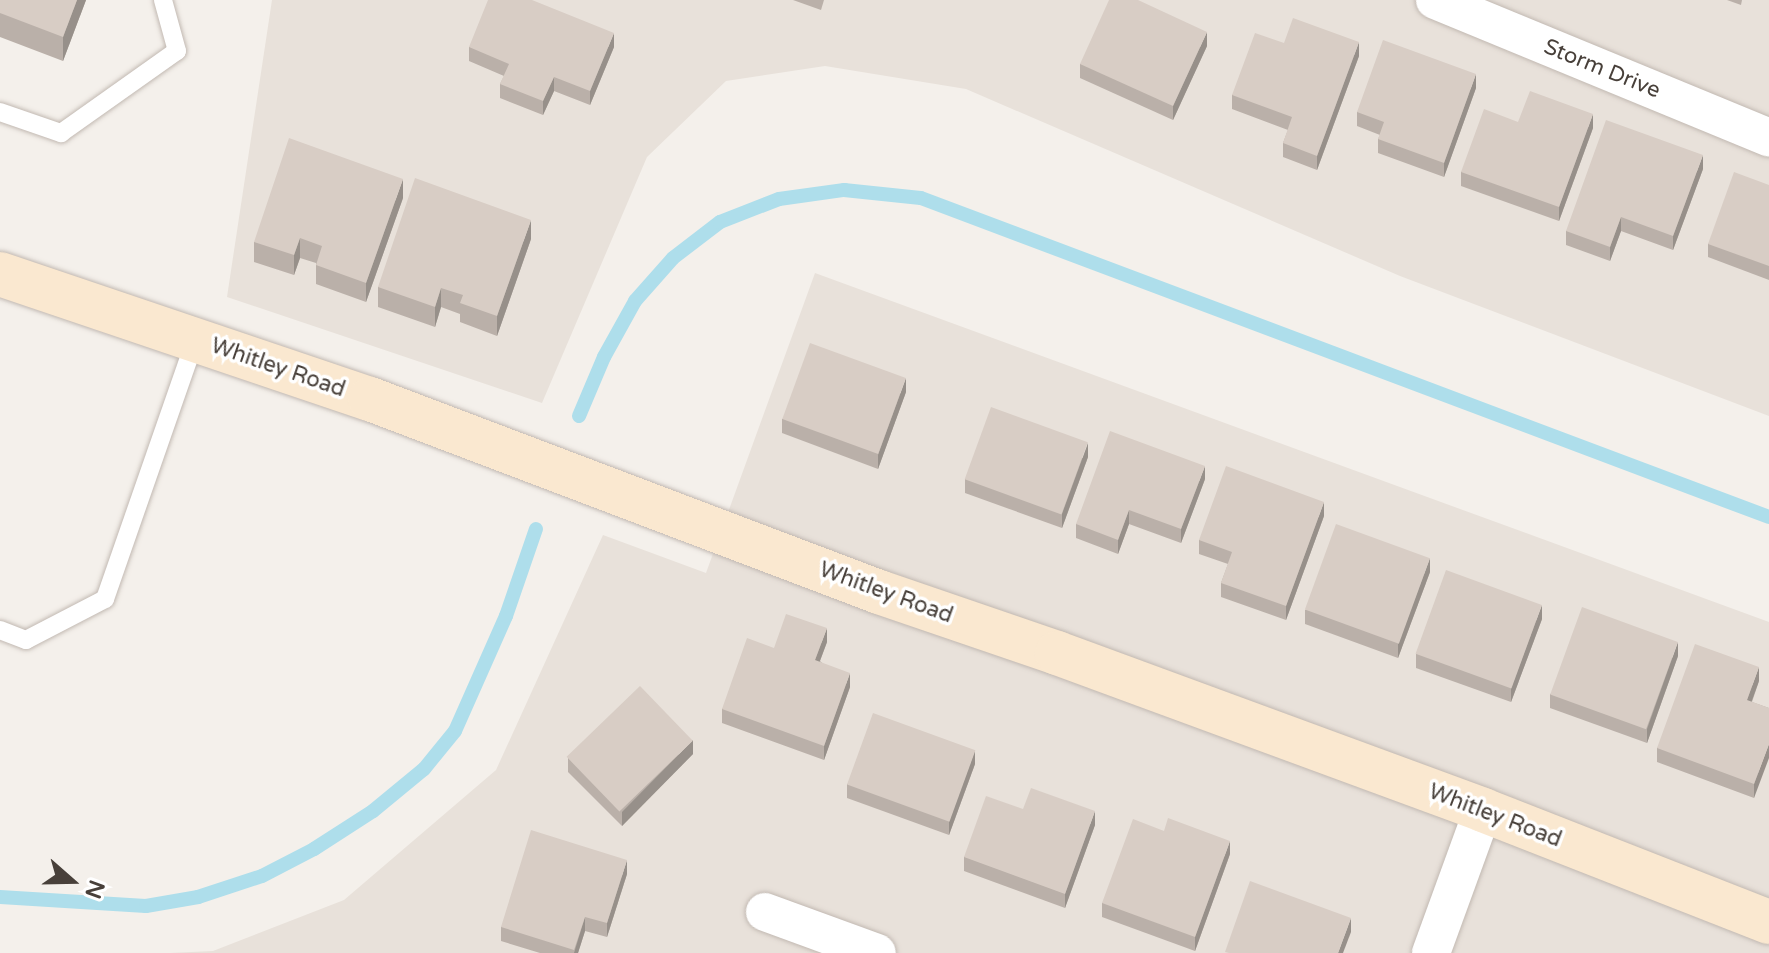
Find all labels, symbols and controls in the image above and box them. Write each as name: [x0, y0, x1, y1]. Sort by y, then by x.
street label: Storm Drive: [1540, 34, 1664, 104]
street label: Whitley Road: [207, 333, 349, 403]
street label: Whitley Road: [816, 557, 956, 629]
street label: Whitley Road: [1425, 779, 1565, 853]
north arrow: [32, 841, 112, 921]
text: N: [79, 876, 110, 902]

